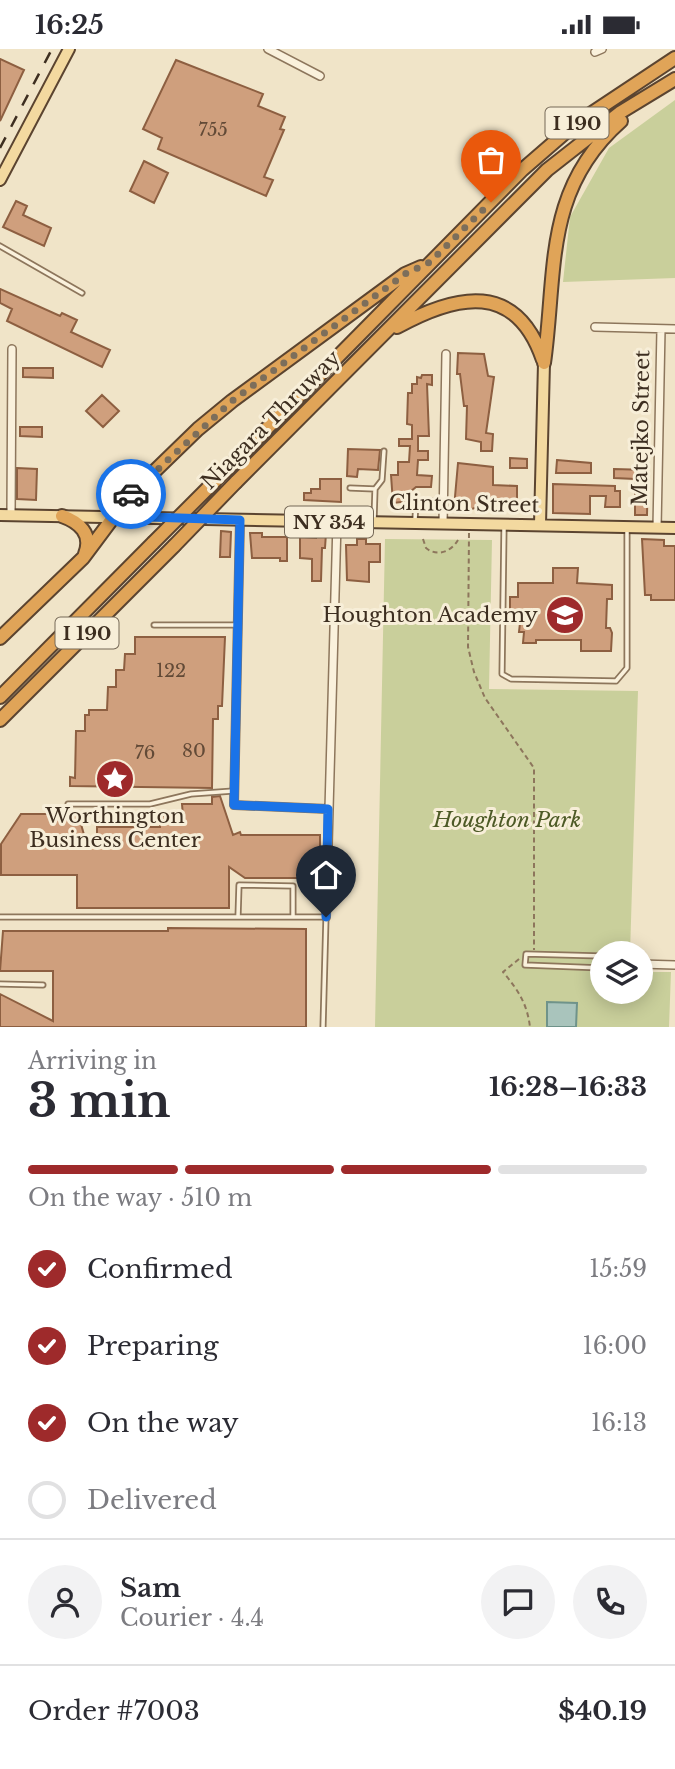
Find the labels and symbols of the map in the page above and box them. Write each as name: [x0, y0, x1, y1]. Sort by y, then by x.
road number: I 190: [546, 107, 608, 139]
house number: 755: [198, 119, 228, 141]
pin: [461, 130, 521, 202]
street label: Niagara Thruway: [196, 345, 346, 495]
street label: Matejko Street: [627, 350, 655, 506]
courier: [96, 459, 166, 529]
street label: Clinton Street: [388, 490, 540, 518]
road number: NY 354: [285, 507, 373, 537]
school or university icon: Houghton Academy: [544, 594, 586, 636]
place label: Houghton Academy: [322, 602, 539, 628]
road number: I 190: [56, 617, 119, 649]
house number: 122: [156, 660, 186, 682]
house number: 80: [182, 740, 206, 762]
house number: 76: [135, 742, 155, 764]
place icon: Worthington Business Center: [94, 758, 136, 800]
place label: Worthington Business Center: [29, 803, 201, 853]
park label: Houghton Park: [432, 807, 581, 833]
pin: [296, 845, 356, 917]

